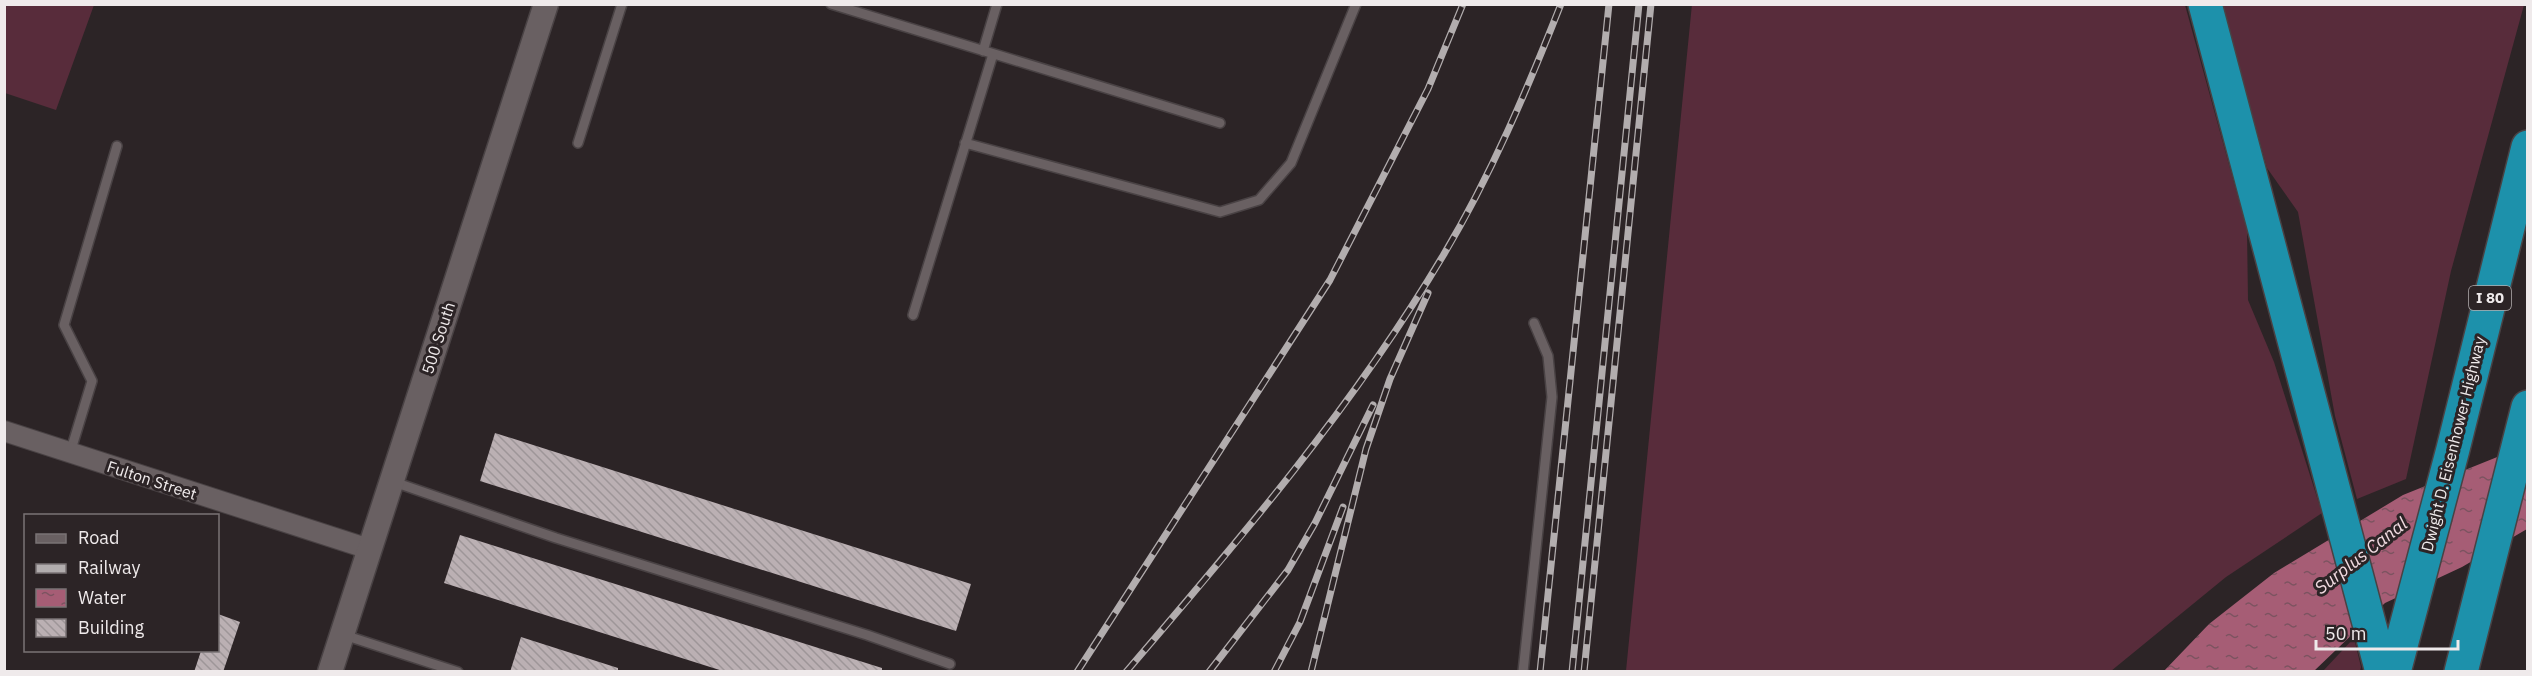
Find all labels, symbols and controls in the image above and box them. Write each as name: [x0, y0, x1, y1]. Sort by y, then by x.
road number: I 80: [2469, 286, 2511, 310]
street label: 500 South: [417, 299, 459, 377]
street label: Dwight D. Eisenhower Highway: [2417, 334, 2489, 554]
street label: Fulton Street: [105, 456, 199, 504]
water label: Surplus Canal: [2310, 512, 2412, 599]
legend: [24, 514, 219, 652]
text: Road: [78, 526, 119, 549]
text: Railway: [78, 556, 140, 579]
text: Water: [78, 586, 127, 609]
scale bar: [2316, 613, 2458, 651]
text: Building: [78, 616, 145, 639]
text: 50 m: [2325, 622, 2367, 645]

